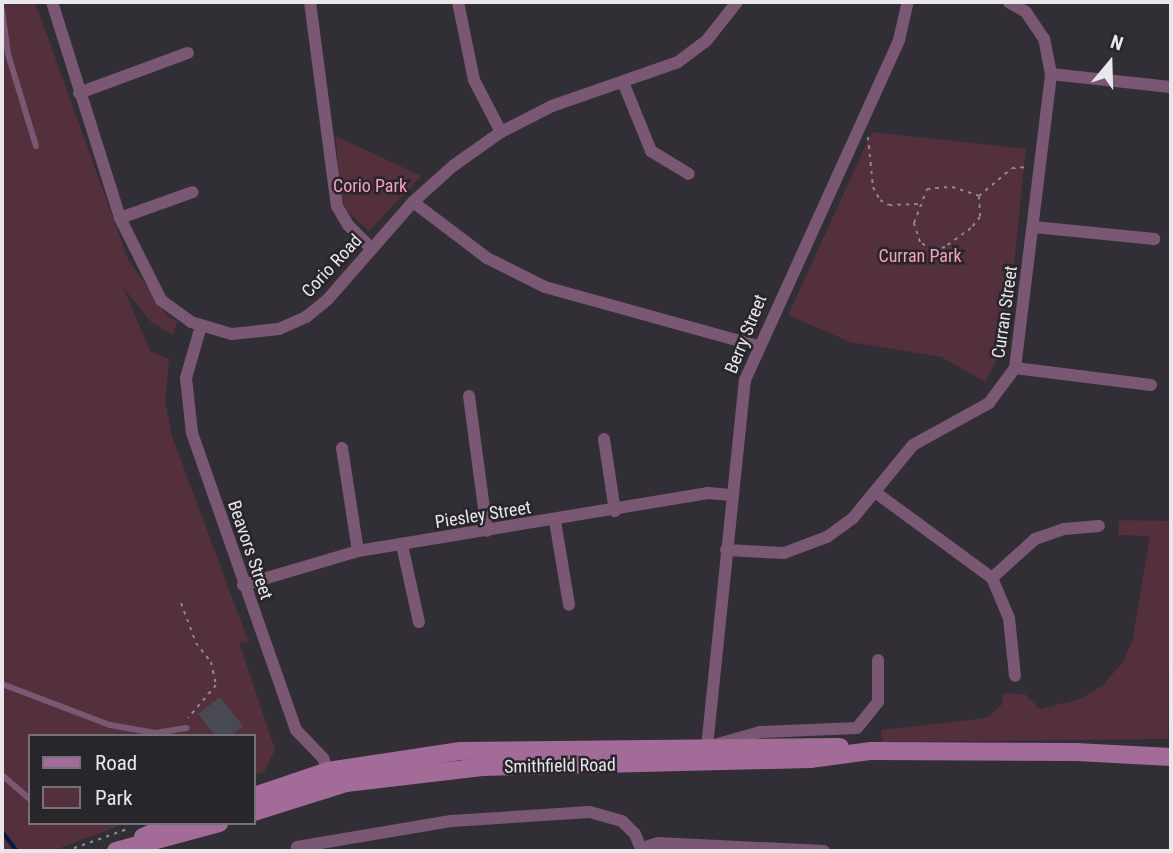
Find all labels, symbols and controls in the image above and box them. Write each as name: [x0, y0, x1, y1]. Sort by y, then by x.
north arrow: [1075, 28, 1145, 98]
text: N: [1108, 30, 1126, 55]
park label: Corio Park: [333, 175, 407, 197]
street label: Corio Road: [297, 230, 367, 302]
park label: Curran Park: [878, 245, 962, 267]
street label: Curran Street: [988, 264, 1022, 360]
street label: Berry Street: [720, 291, 772, 377]
street label: Piesley Street: [433, 497, 533, 533]
street label: Beavors Street: [223, 498, 277, 602]
legend: [28, 734, 256, 825]
text: Road: [95, 751, 137, 775]
street label: Smithfield Road: [504, 754, 616, 778]
text: Park: [95, 786, 132, 810]

